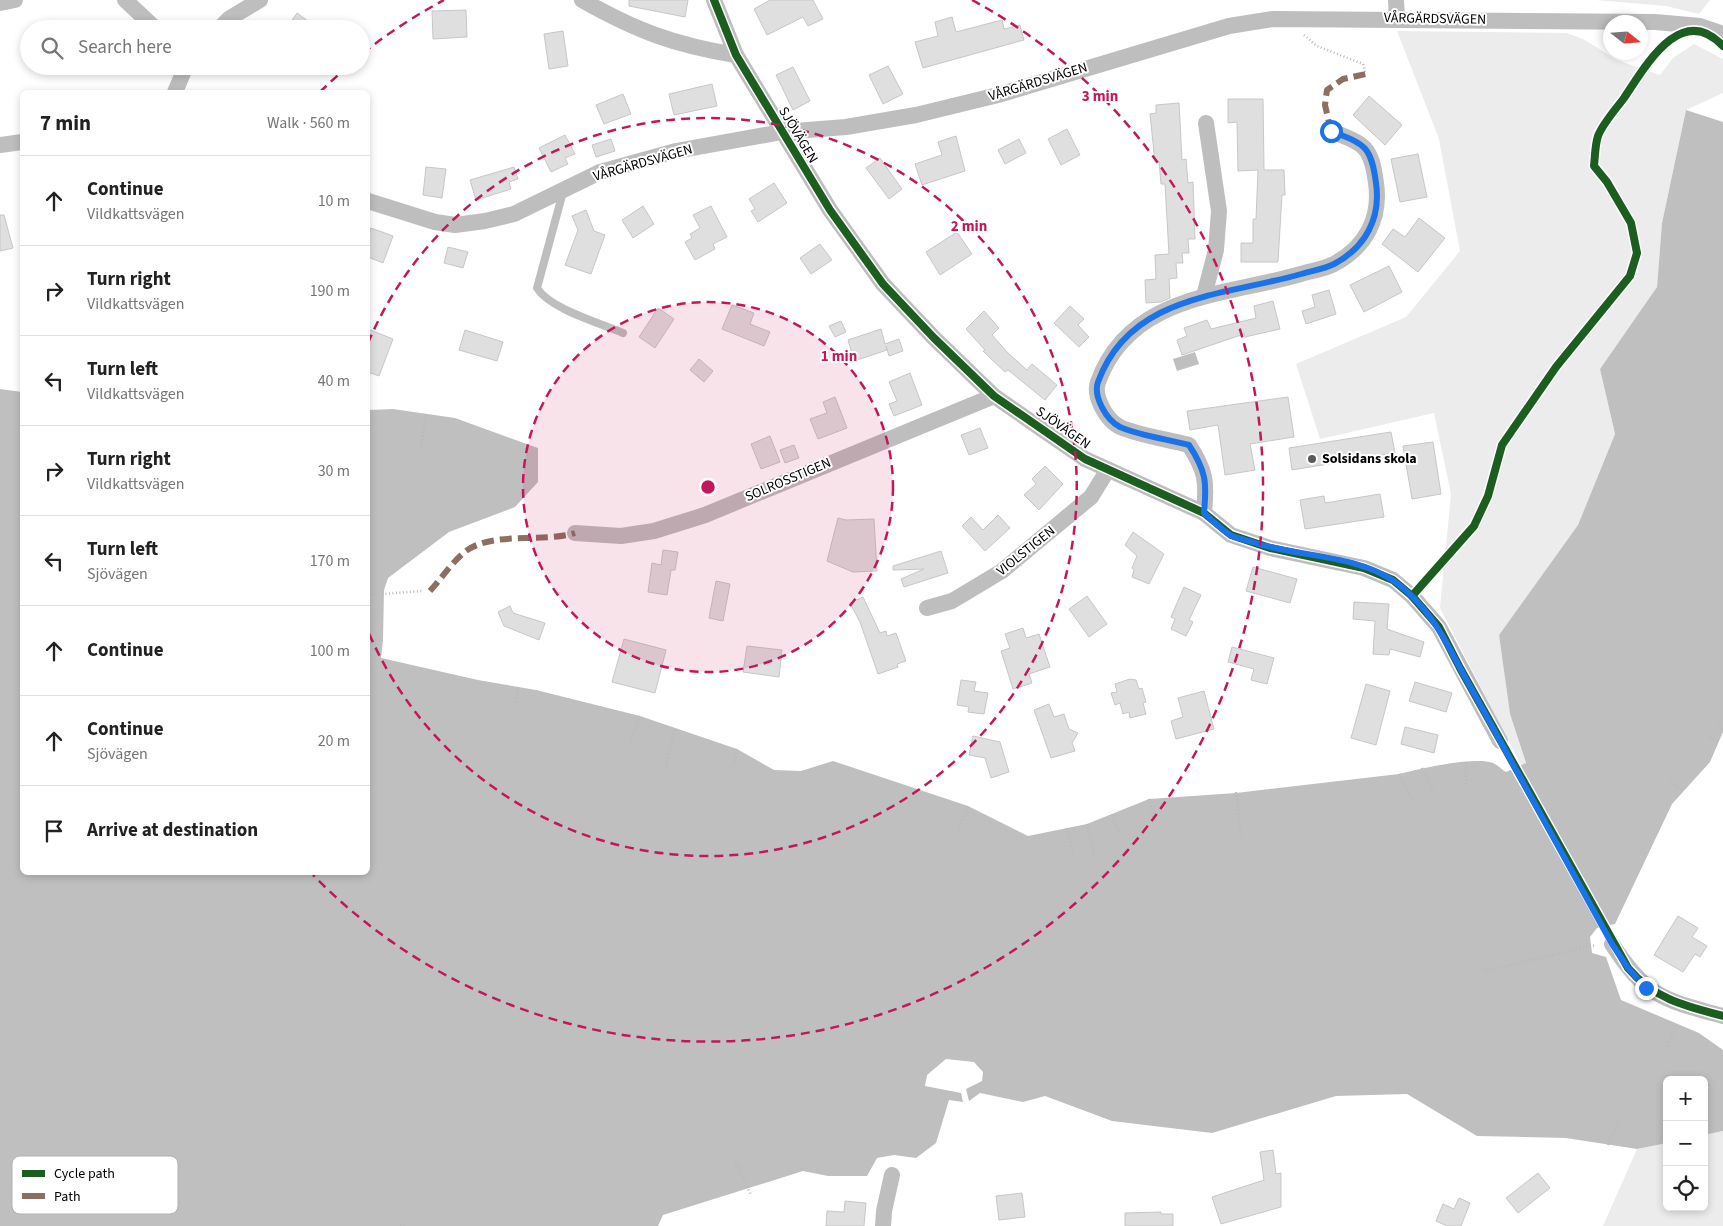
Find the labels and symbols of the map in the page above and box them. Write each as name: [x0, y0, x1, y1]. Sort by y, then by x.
street label: VÅRGÄRDSVÄGEN: [1384, 8, 1486, 30]
north arrow: [1603, 15, 1648, 60]
street label: VÅRGÄRDSVÄGEN: [986, 57, 1090, 107]
text: 3 min: [1082, 86, 1118, 107]
street label: SJÖVÄGEN: [773, 103, 823, 167]
route start: [1320, 120, 1343, 143]
street label: VÅRGÄRDSVÄGEN: [591, 139, 695, 187]
text: 2 min: [951, 216, 987, 237]
text: 1 min: [821, 346, 857, 367]
street label: SJÖVÄGEN: [1032, 402, 1094, 454]
place label: Solsidans skola: [1322, 449, 1417, 469]
street label: SOLROSSTIGEN: [742, 453, 834, 507]
marker: Solsidans skola: [1306, 453, 1318, 465]
centre of rings: [699, 478, 717, 496]
street label: VIOLSTIGEN: [992, 521, 1060, 581]
route end: [1635, 977, 1658, 1000]
legend: [12, 1156, 178, 1214]
text: Cycle path: [54, 1164, 115, 1184]
text: Path: [54, 1187, 81, 1207]

